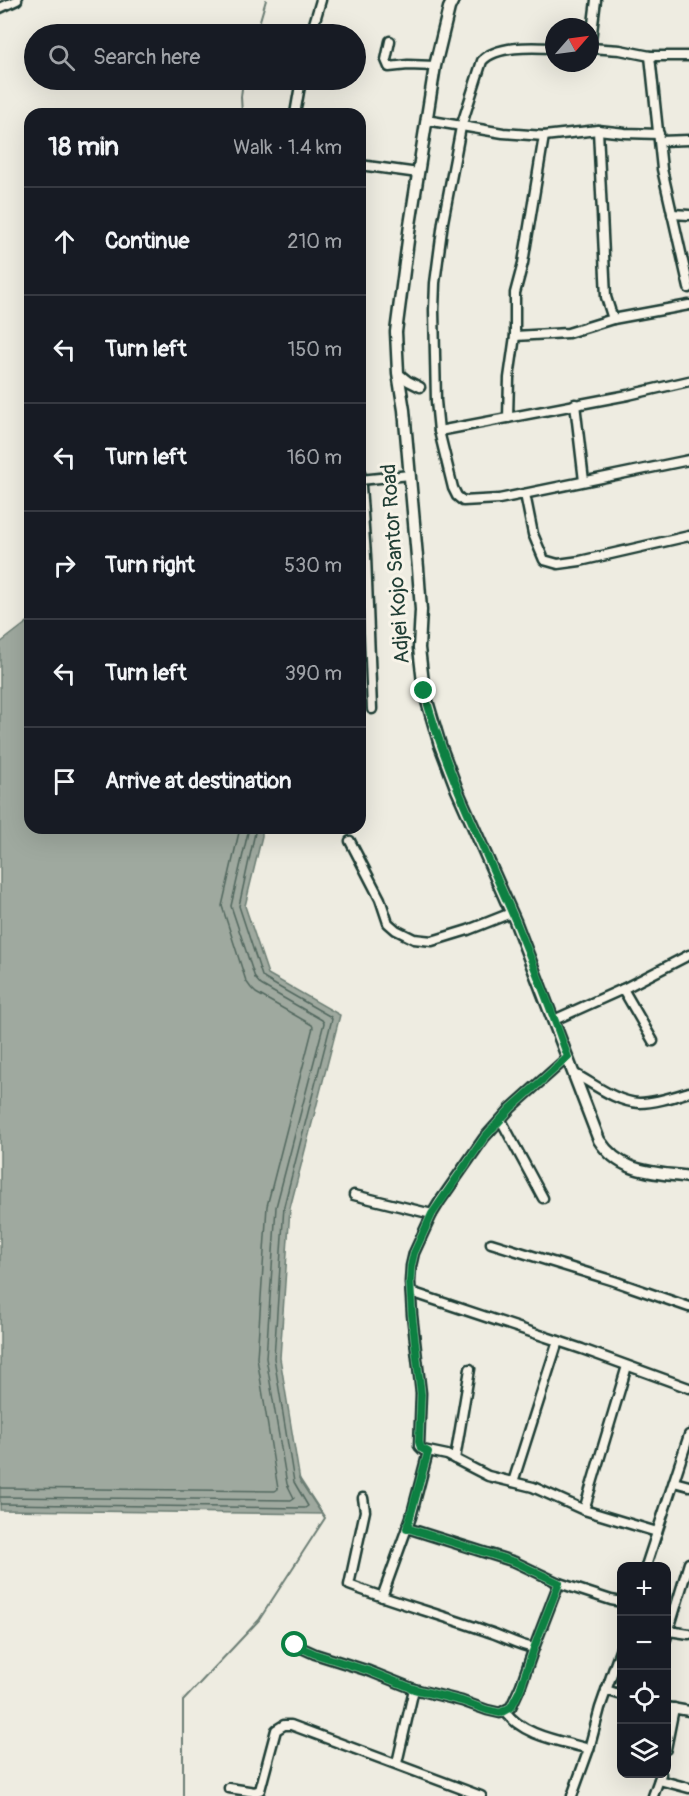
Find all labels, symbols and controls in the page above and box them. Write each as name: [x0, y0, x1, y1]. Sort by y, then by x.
north arrow: [545, 18, 599, 72]
search box: [24, 24, 366, 90]
icon: search: [45, 41, 78, 74]
text: Search here: [93, 43, 200, 71]
text: 18 min: [48, 131, 119, 163]
text: Walk · 1.4 km: [233, 135, 342, 160]
icon: ahead: [48, 225, 81, 258]
text: Continue: [105, 227, 189, 255]
text: 210 m: [287, 229, 342, 254]
icon: left: [48, 333, 81, 366]
text: Turn left: [105, 335, 187, 363]
text: 150 m: [288, 337, 342, 362]
icon: left: [48, 441, 81, 474]
text: Turn left: [105, 443, 187, 471]
text: 160 m: [287, 445, 342, 470]
street label: Adjei Kojo Santor Road: [375, 463, 416, 665]
icon: right: [48, 549, 81, 582]
text: Turn right: [105, 551, 195, 579]
text: 530 m: [284, 553, 342, 578]
icon: left: [48, 657, 81, 690]
text: Turn left: [105, 659, 187, 687]
text: 390 m: [285, 661, 342, 686]
route end: [410, 677, 436, 703]
icon: arrive: [48, 765, 81, 798]
text: Arrive at destination: [105, 767, 291, 795]
map controls: [617, 1562, 671, 1778]
button: +: [617, 1562, 671, 1616]
button: −: [617, 1616, 671, 1670]
route start: [281, 1631, 307, 1657]
button: locate: [617, 1670, 671, 1724]
button: layers: [617, 1724, 671, 1778]

